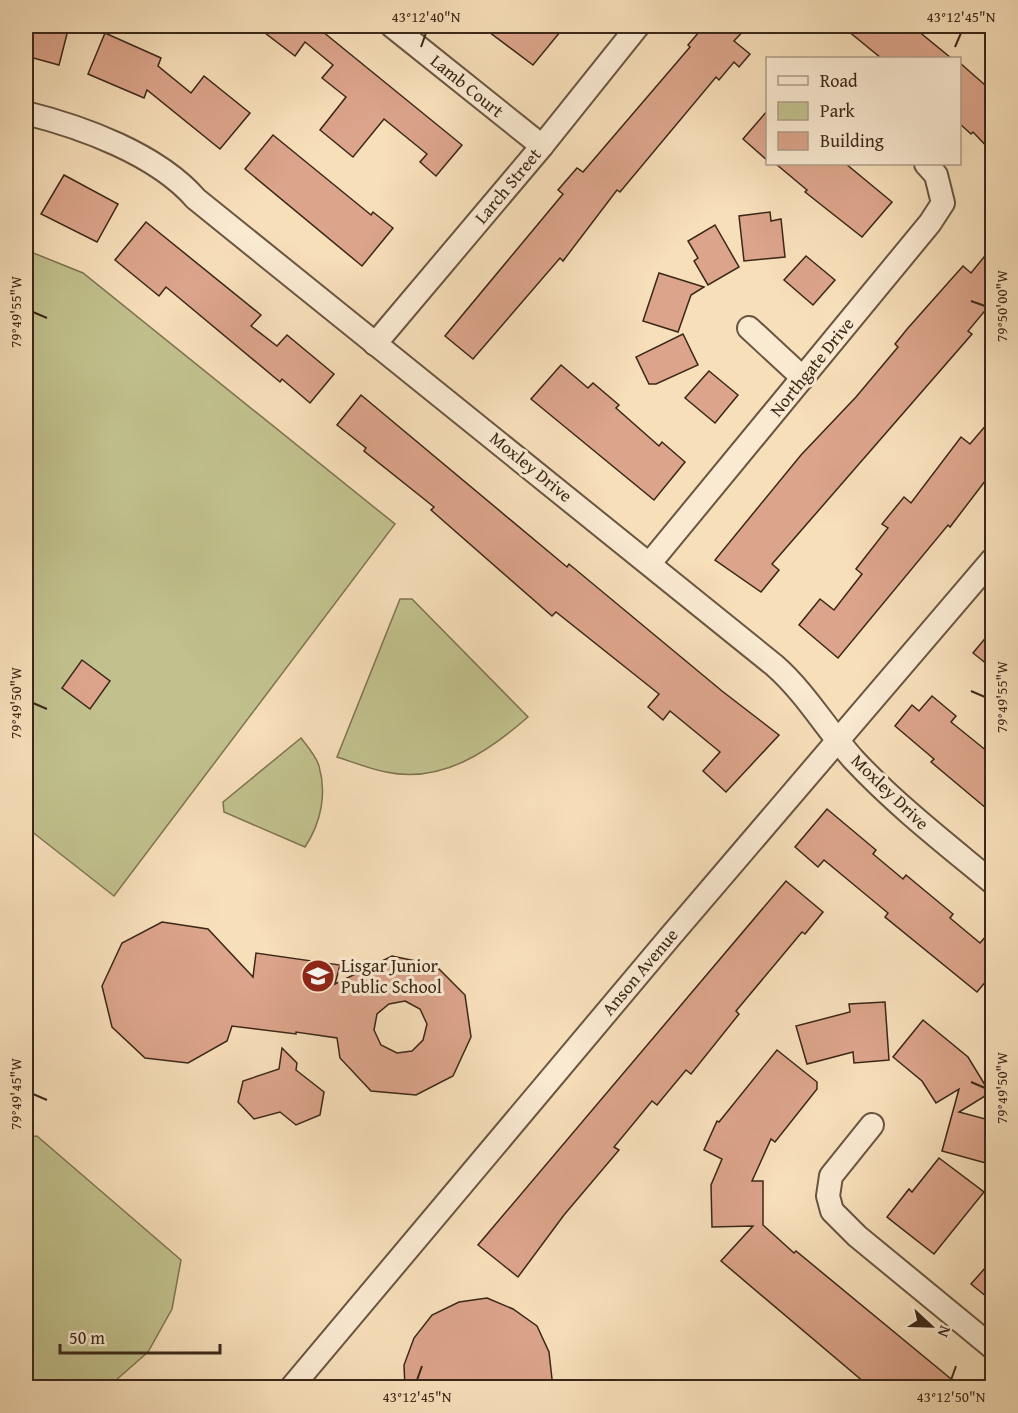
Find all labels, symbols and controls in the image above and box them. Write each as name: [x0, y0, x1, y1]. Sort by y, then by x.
text: 43°12'40"N: [392, 6, 461, 27]
text: 43°12'45"N: [927, 6, 996, 27]
street label: Lamb Court: [425, 48, 510, 124]
legend: [766, 57, 961, 165]
text: Road: [820, 67, 858, 94]
text: Park: [820, 97, 856, 124]
text: Building: [820, 127, 884, 154]
street label: Larch Street: [468, 141, 548, 229]
text: 79°50'00"W: [991, 270, 1012, 342]
text: 79°49'55"W: [5, 276, 26, 348]
street label: Northgate Drive: [763, 311, 860, 422]
street label: Moxley Drive: [484, 425, 578, 508]
text: 79°49'55"W: [991, 661, 1012, 733]
text: 79°49'50"W: [5, 667, 26, 739]
street label: Moxley Drive: [845, 747, 936, 836]
street label: Anson Avenue: [595, 922, 684, 1021]
place label: Lisgar Junior Public School: [341, 952, 442, 1000]
school or university icon: Lisgar Junior Public School: [300, 958, 336, 994]
text: 79°49'50"W: [991, 1052, 1012, 1124]
text: 79°49'45"W: [5, 1058, 26, 1130]
north arrow: [901, 1296, 961, 1356]
scale bar: [60, 1317, 220, 1355]
text: N: [932, 1322, 958, 1341]
text: 50 m: [69, 1324, 105, 1351]
text: 43°12'45"N: [383, 1386, 452, 1407]
text: 43°12'50"N: [917, 1386, 986, 1407]

